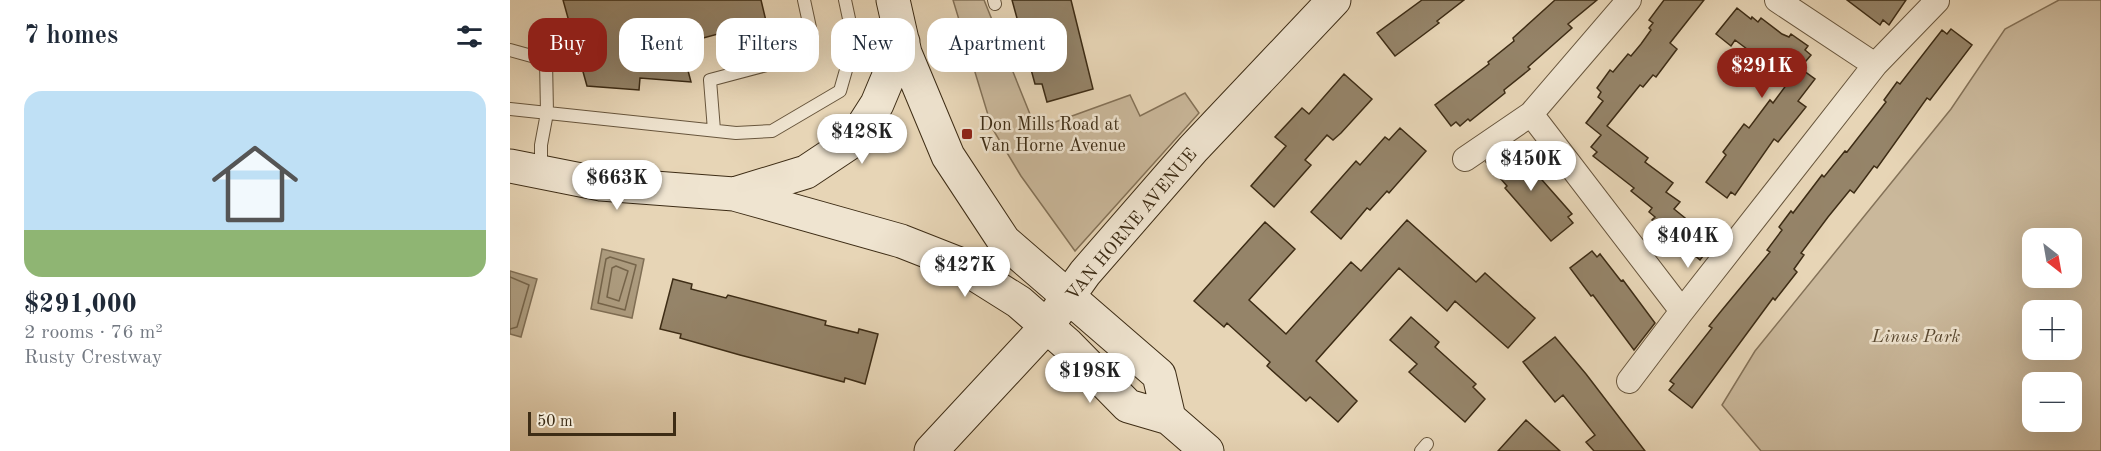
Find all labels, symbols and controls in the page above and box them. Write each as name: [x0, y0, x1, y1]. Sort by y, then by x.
chip: Buy: [528, 18, 607, 72]
chip: Rent: [619, 18, 704, 72]
chip: Filters: [716, 18, 819, 72]
chip: New: [831, 18, 915, 72]
chip: Apartment: [927, 18, 1067, 72]
icon: filters: [453, 20, 486, 53]
text: 7 homes: [24, 23, 118, 49]
pin: $291K: [1720, 48, 1804, 99]
text: $291K: [1731, 57, 1793, 77]
pin: $428K: [820, 114, 904, 165]
place label: Don Mills Road at Van Horne Avenue: [979, 116, 1126, 155]
text: $428K: [831, 123, 893, 143]
marker: Don Mills Road at Van Horne Avenue: [960, 127, 974, 141]
icon: home: [201, 130, 309, 238]
pin: $450K: [1489, 141, 1573, 192]
street label: VAN HORNE AVENUE: [1063, 145, 1200, 304]
text: $450K: [1500, 150, 1562, 170]
pin: $663K: [575, 160, 659, 211]
text: $663K: [586, 169, 648, 189]
pin: $404K: [1646, 218, 1730, 269]
text: $404K: [1657, 227, 1719, 247]
north arrow: [2022, 228, 2082, 288]
map controls: [2022, 228, 2082, 432]
pin: $427K: [923, 247, 1007, 298]
text: $427K: [934, 256, 996, 276]
text: $291,000: [24, 292, 137, 318]
button: +: [2022, 300, 2082, 360]
text: 2 rooms · 76 m²: [24, 323, 163, 343]
park label: Linus Park: [1871, 328, 1960, 346]
text: Rusty Crestway: [24, 348, 162, 368]
pin: $198K: [1048, 353, 1132, 404]
text: $198K: [1059, 362, 1121, 382]
button: −: [2022, 372, 2082, 432]
scale bar: [528, 409, 676, 436]
text: 50 m: [537, 414, 573, 430]

